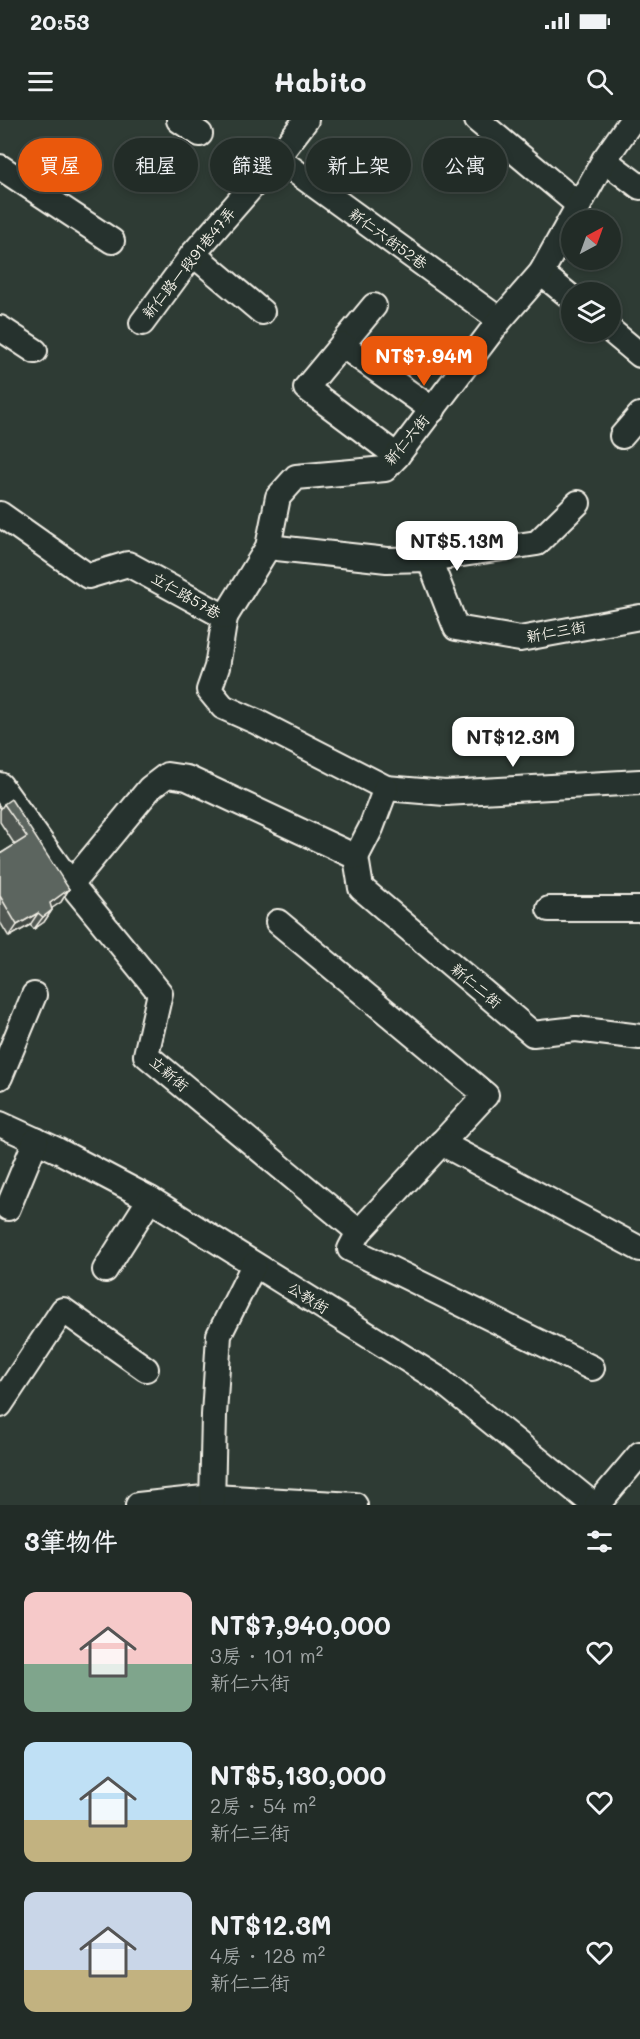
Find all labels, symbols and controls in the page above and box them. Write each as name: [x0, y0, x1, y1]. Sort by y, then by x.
text: 20:53: [30, 7, 89, 36]
text: Habito: [274, 64, 367, 99]
icon: menu: [24, 65, 57, 98]
icon: search: [583, 65, 616, 98]
chip: 買屋: [18, 138, 102, 192]
chip: 租屋: [114, 138, 198, 192]
chip: 篩選: [210, 138, 294, 192]
chip: 新上架: [306, 138, 411, 192]
chip: 公寓: [423, 138, 507, 192]
street label: 新仁路一段91巷47弄: [137, 203, 239, 322]
street label: 新仁六街52巷: [345, 203, 432, 273]
north arrow: [561, 210, 621, 270]
map controls: [561, 210, 621, 342]
button: layers: [561, 282, 621, 342]
pin: NT$7.94M: [362, 336, 486, 387]
text: NT$7.94M: [375, 342, 473, 368]
street label: 新仁六街: [379, 410, 433, 469]
pin: NT$5.13M: [395, 521, 519, 572]
text: NT$5.13M: [410, 527, 504, 553]
street label: 立仁路57巷: [148, 567, 225, 623]
street label: 新仁三街: [525, 616, 587, 646]
pin: NT$12.3M: [451, 717, 575, 768]
text: NT$12.3M: [466, 723, 560, 749]
street label: 新仁二街: [447, 958, 506, 1012]
street label: 立新街: [146, 1051, 193, 1095]
street label: 公教街: [284, 1277, 333, 1318]
text: 3筆物件: [24, 1524, 118, 1558]
icon: filters: [583, 1525, 616, 1558]
text: NT$7,940,000: [210, 1608, 391, 1642]
icon: home: [72, 1616, 144, 1688]
icon: heart: [583, 1636, 616, 1669]
text: 3房 · 101 m²: [210, 1642, 323, 1668]
text: 新仁六街: [210, 1669, 290, 1695]
text: NT$5,130,000: [210, 1758, 386, 1792]
icon: home: [72, 1766, 144, 1838]
icon: heart: [583, 1786, 616, 1819]
text: 2房 · 54 m²: [210, 1792, 316, 1818]
text: 新仁三街: [210, 1819, 290, 1845]
text: NT$12.3M: [210, 1908, 332, 1942]
icon: home: [72, 1916, 144, 1988]
icon: heart: [583, 1936, 616, 1969]
text: 4房 · 128 m²: [210, 1942, 325, 1968]
text: 新仁二街: [210, 1969, 290, 1995]

